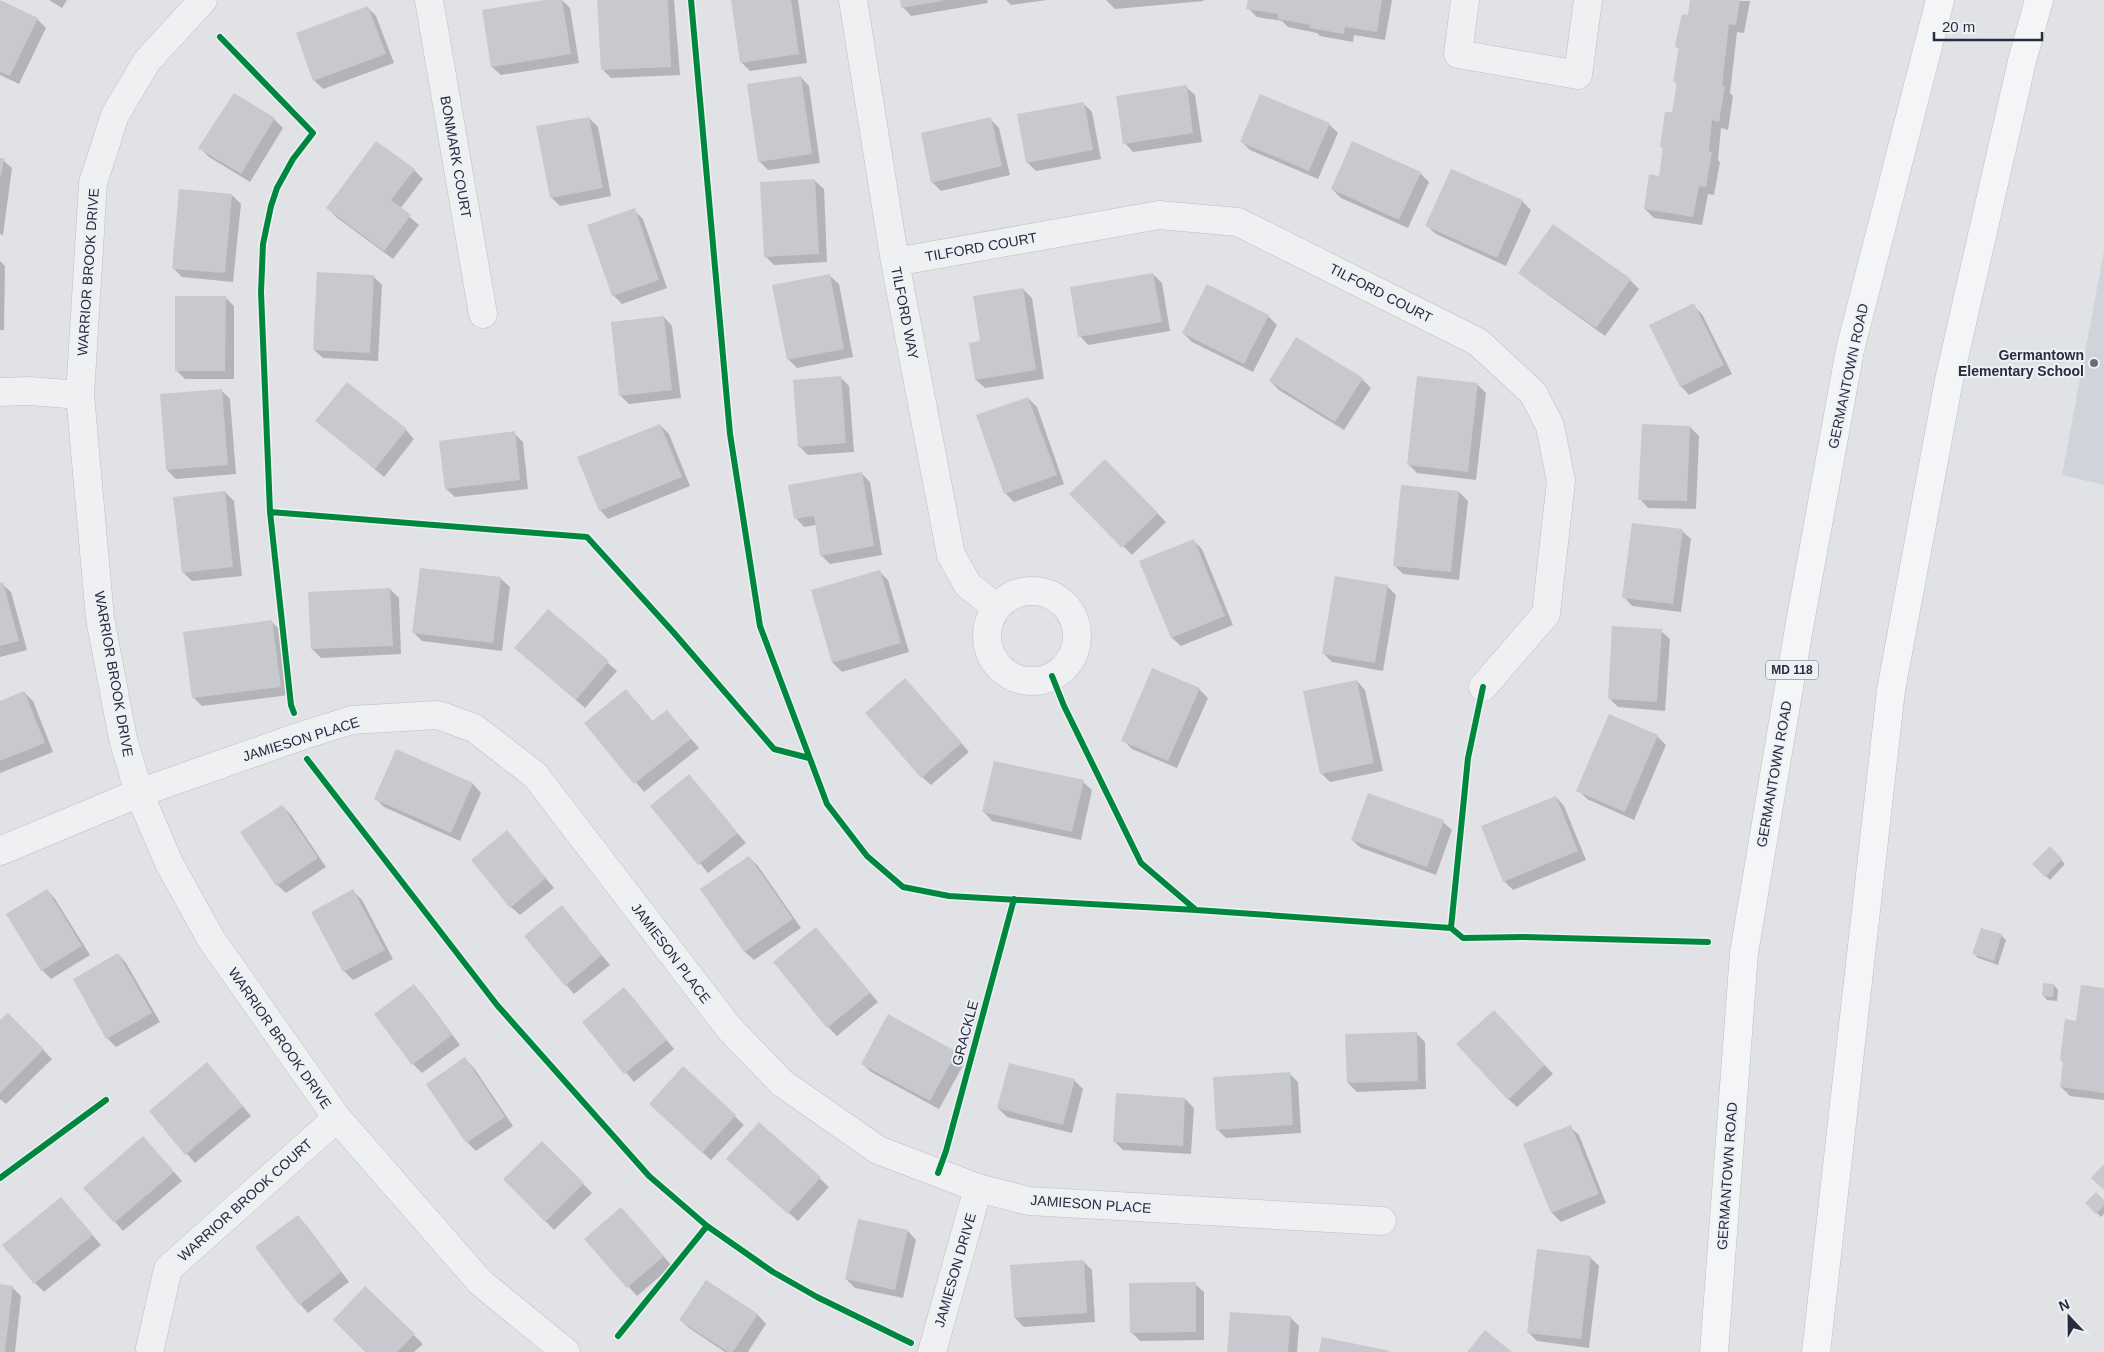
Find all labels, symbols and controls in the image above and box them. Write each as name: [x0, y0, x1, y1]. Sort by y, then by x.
scale bar: [1934, 10, 2042, 42]
text: 20 m: [1942, 18, 1975, 35]
street label: BONMARK COURT: [437, 94, 475, 220]
street label: WARRIOR BROOK DRIVE: [74, 188, 102, 356]
street label: TILFORD COURT: [924, 229, 1039, 265]
street label: TILFORD COURT: [1327, 260, 1436, 326]
street label: TILFORD WAY: [888, 265, 922, 361]
street label: GERMANTOWN ROAD: [1825, 302, 1871, 450]
place label: Germantown Elementary School: [1958, 347, 2084, 379]
marker: Germantown Elementary School: [2088, 357, 2100, 369]
street label: WARRIOR BROOK DRIVE: [92, 590, 136, 758]
road number: MD 118: [1766, 660, 1818, 680]
street label: GERMANTOWN ROAD: [1753, 700, 1795, 848]
street label: JAMIESON PLACE: [241, 714, 361, 764]
street label: JAMIESON PLACE: [628, 900, 714, 1006]
street label: WARRIOR BROOK DRIVE: [225, 964, 335, 1112]
street label: GRACKLE: [949, 999, 981, 1067]
street label: GERMANTOWN ROAD: [1714, 1101, 1740, 1251]
street label: WARRIOR BROOK COURT: [175, 1135, 316, 1264]
street label: JAMIESON PLACE: [1030, 1192, 1152, 1216]
street label: JAMIESON DRIVE: [931, 1211, 979, 1329]
north arrow: [2044, 1292, 2094, 1342]
text: N: [2056, 1296, 2072, 1314]

